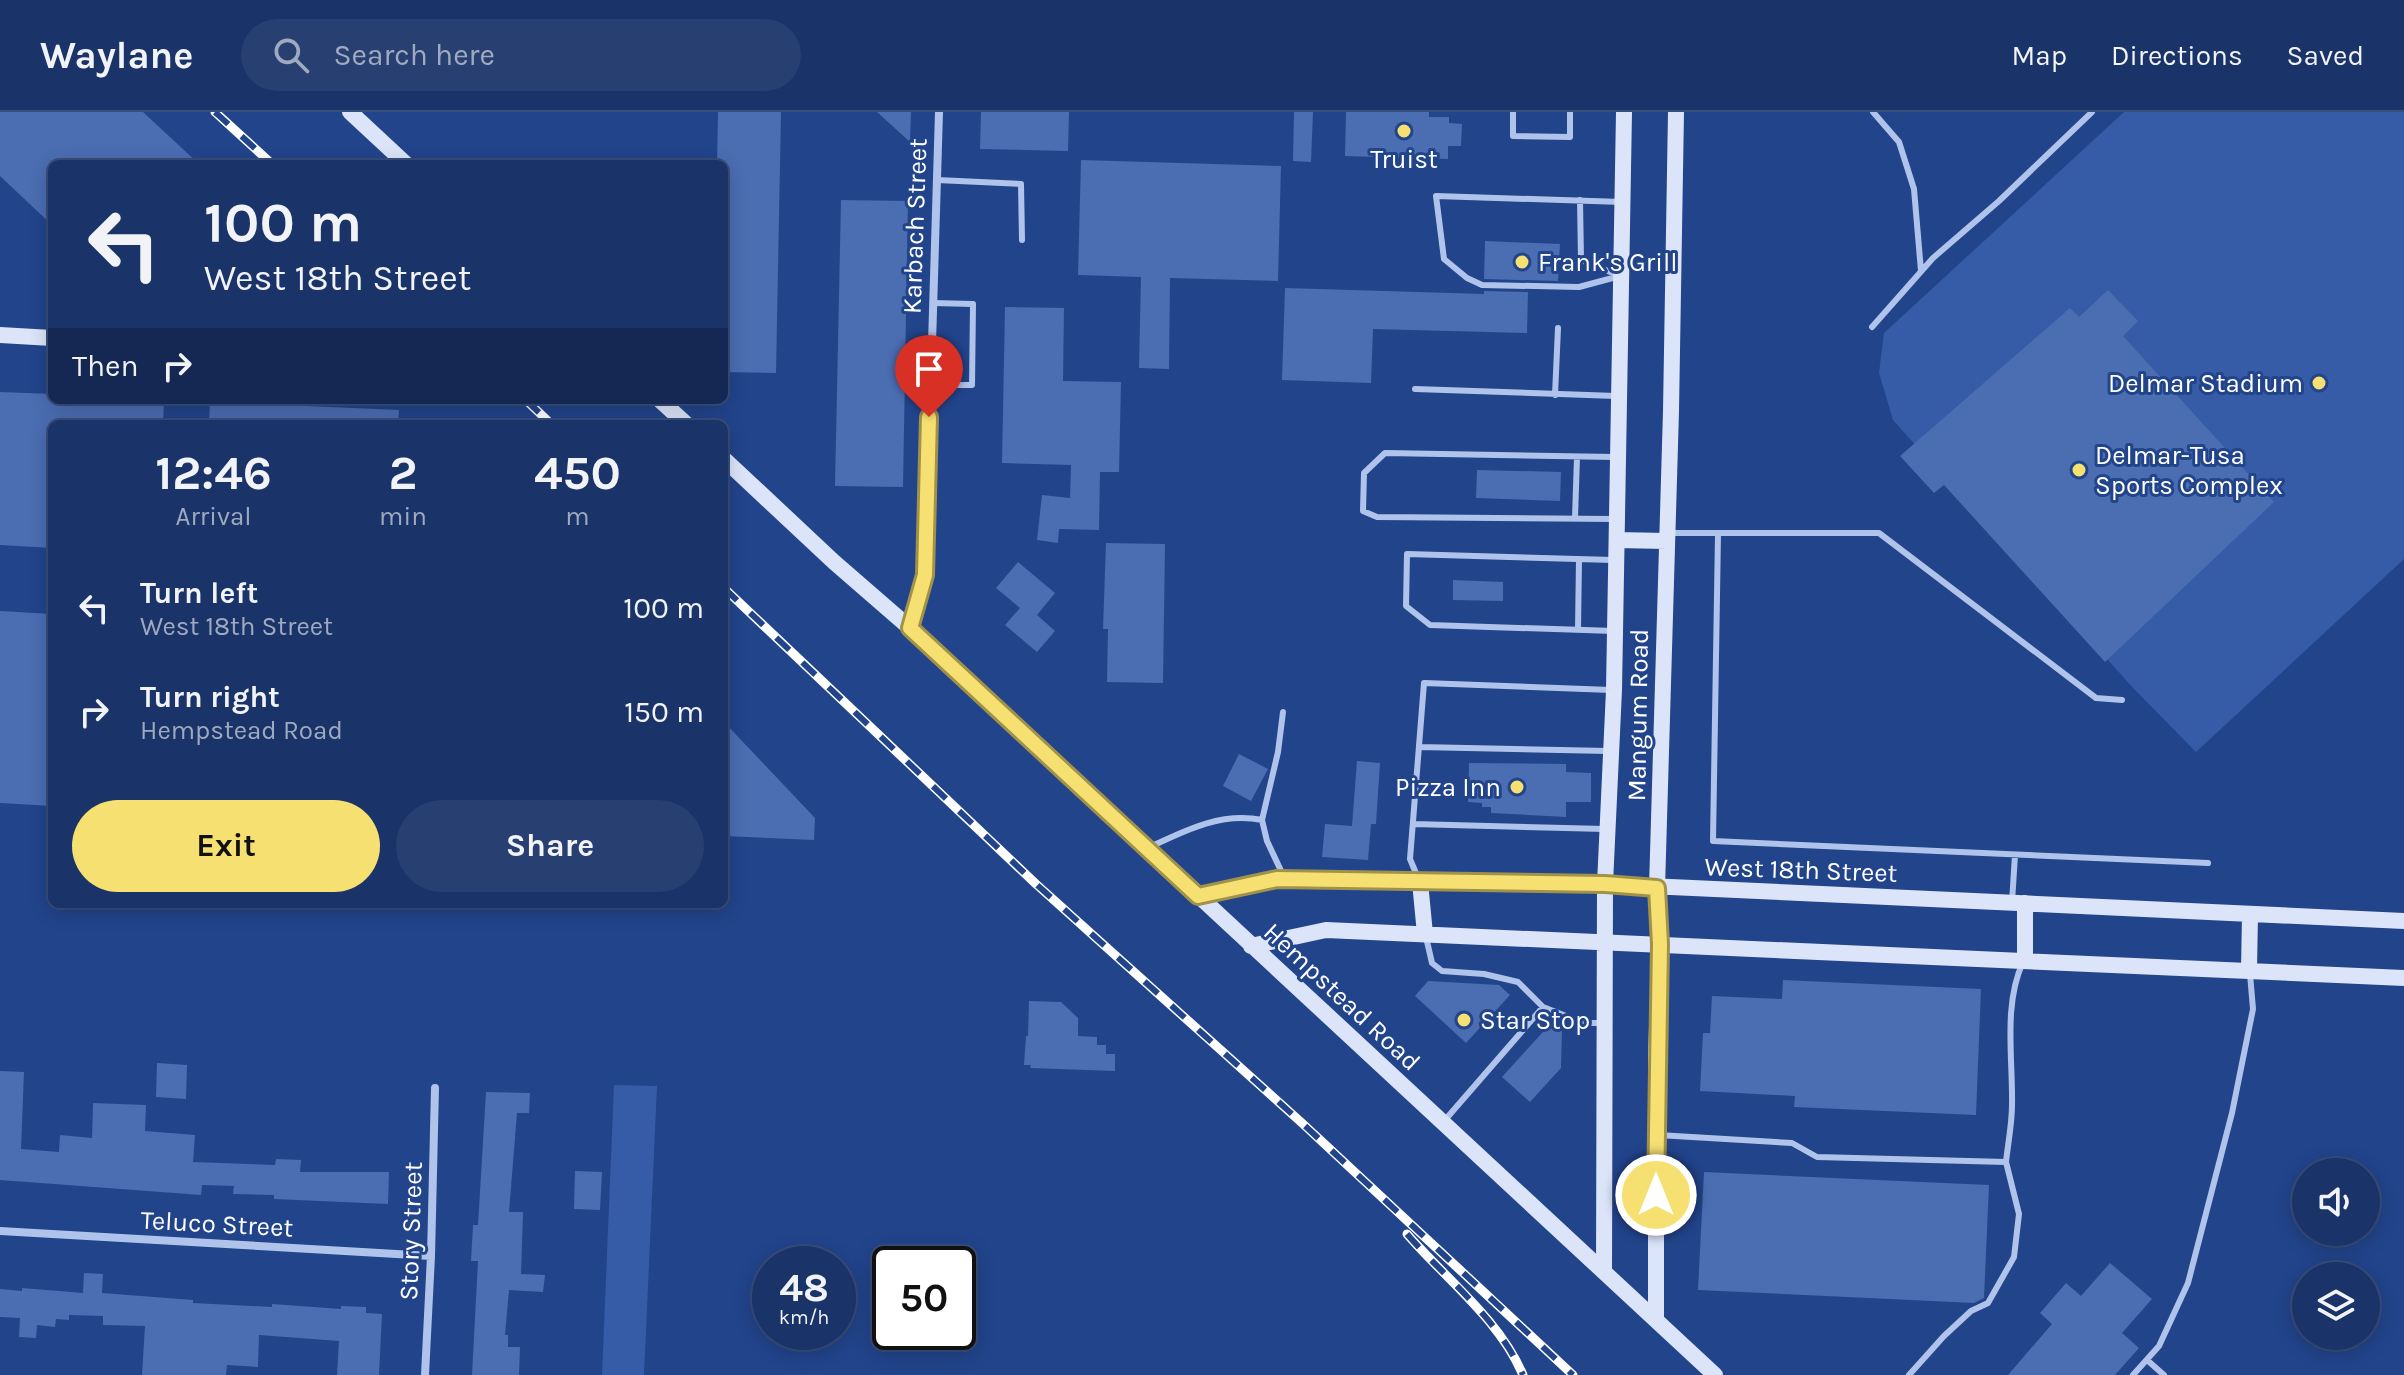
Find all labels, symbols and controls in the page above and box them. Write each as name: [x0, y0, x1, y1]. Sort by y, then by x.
search box: [241, 19, 801, 91]
text: Waylane: [40, 33, 193, 78]
icon: search: [269, 33, 313, 77]
text: Search here: [333, 37, 495, 73]
text: Map: [2012, 39, 2067, 72]
text: Directions: [2111, 39, 2243, 72]
text: Saved: [2287, 39, 2364, 72]
marker: Truist: [1395, 122, 1413, 140]
street label: Karbach Street: [896, 137, 934, 314]
place label: Truist: [1370, 144, 1438, 175]
text: 100 m: [204, 190, 362, 255]
icon: left: [72, 192, 176, 296]
place label: Frank's Grill: [1538, 247, 1678, 278]
marker: Frank's Grill: [1513, 253, 1531, 271]
text: West 18th Street: [204, 257, 471, 299]
pin: [895, 335, 963, 417]
icon: right: [155, 344, 199, 388]
icon: arrive: [907, 347, 951, 391]
text: Then: [72, 348, 139, 384]
place label: Delmar Stadium: [2108, 368, 2303, 399]
marker: Delmar Stadium: [2310, 374, 2328, 392]
place label: Delmar-Tusa Sports Complex: [2095, 440, 2283, 501]
text: 12:46: [155, 445, 272, 501]
text: 2: [388, 445, 417, 501]
text: 450: [534, 445, 621, 501]
marker: Delmar-Tusa Sports Complex: [2070, 461, 2088, 479]
text: Arrival: [175, 501, 252, 532]
text: min: [379, 501, 427, 532]
text: m: [565, 501, 590, 532]
text: Turn left: [140, 575, 258, 611]
icon: left: [72, 586, 116, 630]
text: 100 m: [623, 590, 704, 626]
text: West 18th Street: [140, 611, 333, 642]
street label: Mangum Road: [1621, 628, 1655, 802]
text: Turn right: [140, 679, 280, 715]
icon: right: [72, 690, 116, 734]
text: 150 m: [624, 694, 704, 730]
text: Hempstead Road: [140, 715, 343, 746]
place label: Pizza Inn: [1395, 772, 1501, 803]
marker: Pizza Inn: [1508, 778, 1526, 796]
button: Exit: [72, 800, 380, 892]
button: Share: [396, 800, 704, 892]
street label: West 18th Street: [1704, 851, 1898, 889]
street label: Hempstead Road: [1257, 917, 1427, 1077]
place label: Star Stop: [1480, 1005, 1590, 1036]
marker: Star Stop: [1455, 1011, 1473, 1029]
position arrow: [1614, 1153, 1698, 1237]
map controls: [2292, 1158, 2380, 1350]
button: sound: [2292, 1158, 2380, 1246]
street label: Story Street: [393, 1161, 429, 1301]
street label: Teluco Street: [140, 1205, 294, 1243]
speed limit sign: 50: [872, 1246, 976, 1350]
button: layers: [2292, 1262, 2380, 1350]
text: 48: [779, 1264, 829, 1311]
text: km/h: [779, 1306, 829, 1329]

